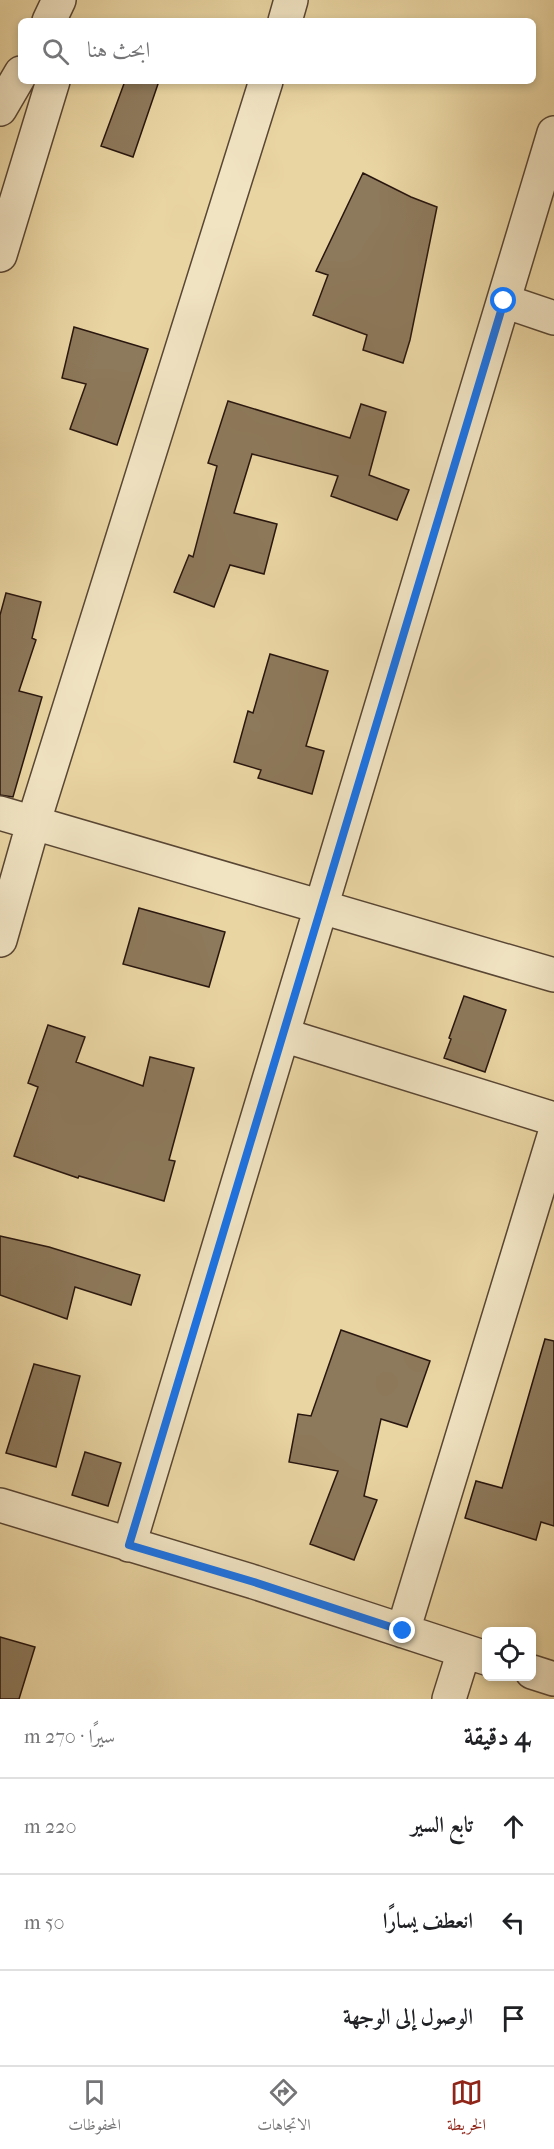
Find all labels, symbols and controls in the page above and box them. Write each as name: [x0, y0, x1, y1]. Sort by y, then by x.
search box: [18, 18, 536, 84]
icon: search: [39, 35, 72, 68]
text: ابحث هنا: [87, 37, 150, 63]
route start: [490, 287, 516, 313]
route end: [389, 1617, 415, 1643]
map controls: [482, 1627, 536, 1681]
button: locate: [482, 1627, 536, 1681]
text: 4 دقيقة: [464, 1721, 530, 1752]
text: سيرًا · 270 m: [24, 1725, 115, 1748]
icon: ahead: [497, 1810, 530, 1843]
text: تابع السير: [411, 1812, 473, 1838]
text: 220 m: [24, 1815, 77, 1838]
icon: left: [497, 1906, 530, 1939]
text: انعطف يسارًا: [383, 1908, 473, 1934]
text: 50 m: [24, 1911, 65, 1934]
icon: arrive: [497, 2002, 530, 2035]
text: الوصول إلى الوجهة: [343, 2004, 473, 2030]
tab: المحفوظات: [68, 2076, 121, 2140]
tab: الاتجاهات: [257, 2076, 311, 2140]
tab: الخريطة: [447, 2076, 486, 2140]

